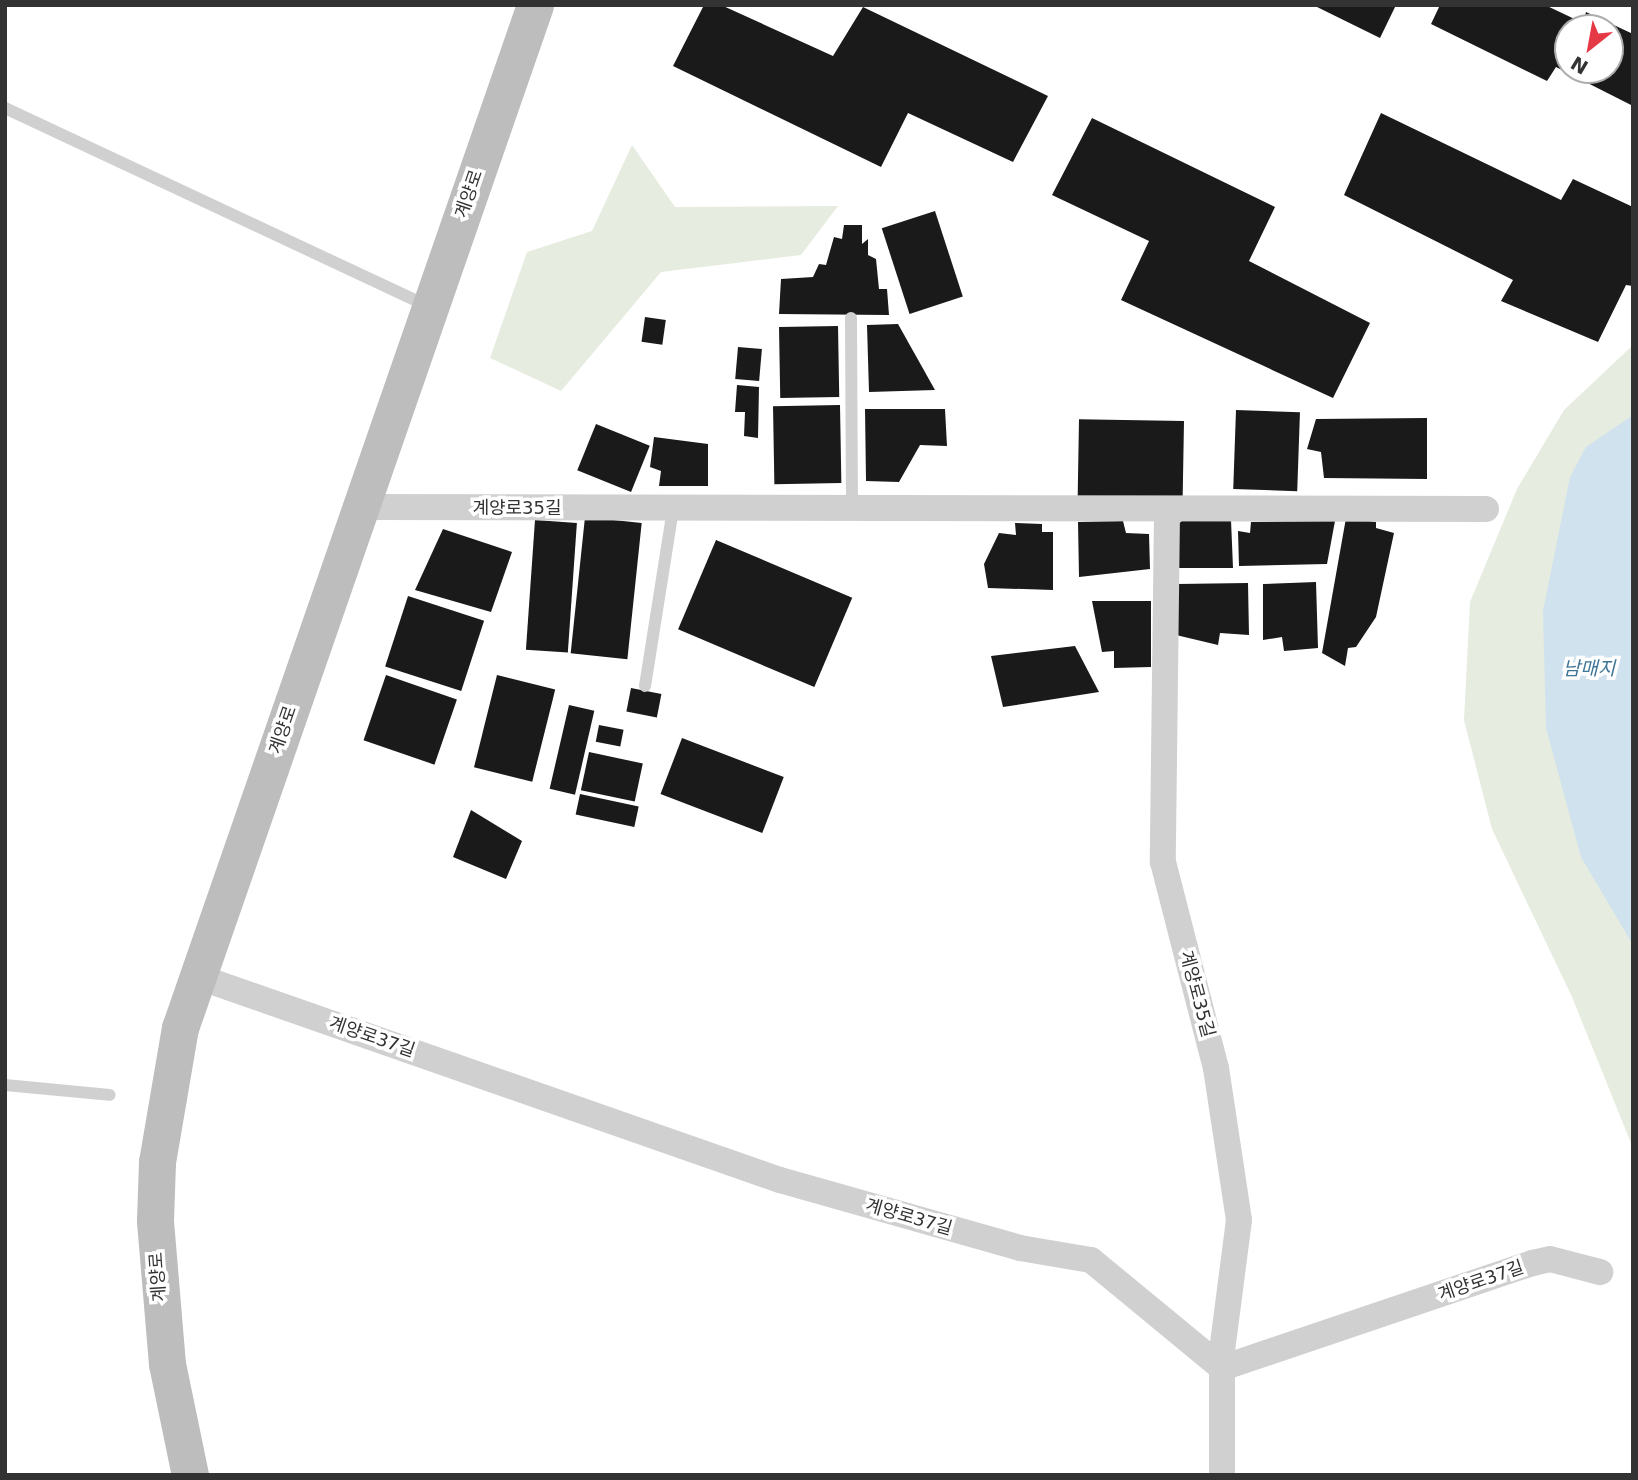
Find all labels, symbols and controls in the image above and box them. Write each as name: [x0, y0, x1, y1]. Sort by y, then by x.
north arrow: [1554, 14, 1624, 84]
text: N: [1567, 52, 1592, 79]
street label: 계양로: [451, 167, 487, 221]
street label: 계양로35길: [472, 497, 562, 519]
water label: 남매지: [1563, 658, 1615, 680]
street label: 계양로: [265, 703, 301, 757]
street label: 계양로35길: [1175, 948, 1219, 1040]
street label: 계양로37길: [326, 1012, 418, 1062]
street label: 계양로37길: [863, 1194, 955, 1240]
street label: 계양로: [145, 1251, 171, 1303]
street label: 계양로37길: [1435, 1256, 1527, 1306]

